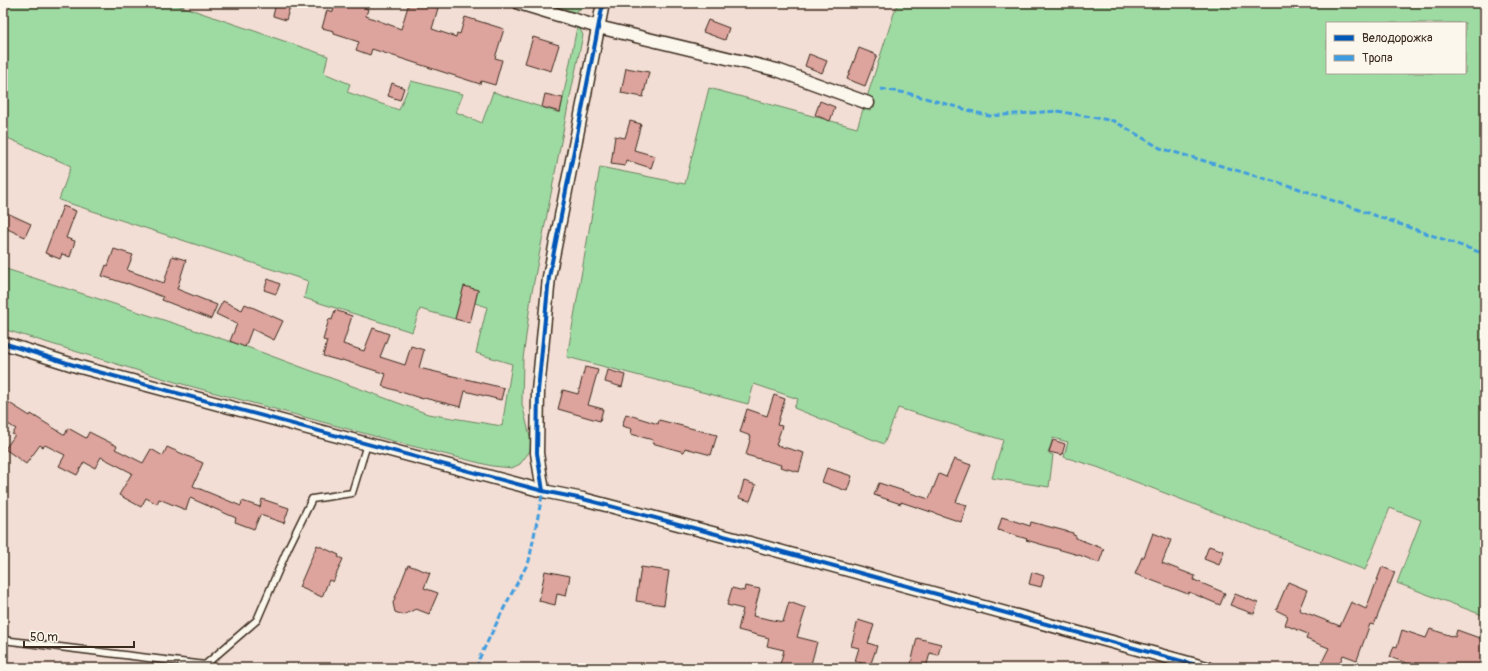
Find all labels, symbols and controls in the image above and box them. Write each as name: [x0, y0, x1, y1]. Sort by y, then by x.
legend: [1326, 22, 1466, 74]
text: Велодорожка: [1362, 31, 1433, 46]
text: Тропа: [1362, 51, 1393, 66]
scale bar: [24, 623, 134, 649]
text: 50 m: [30, 630, 58, 645]

